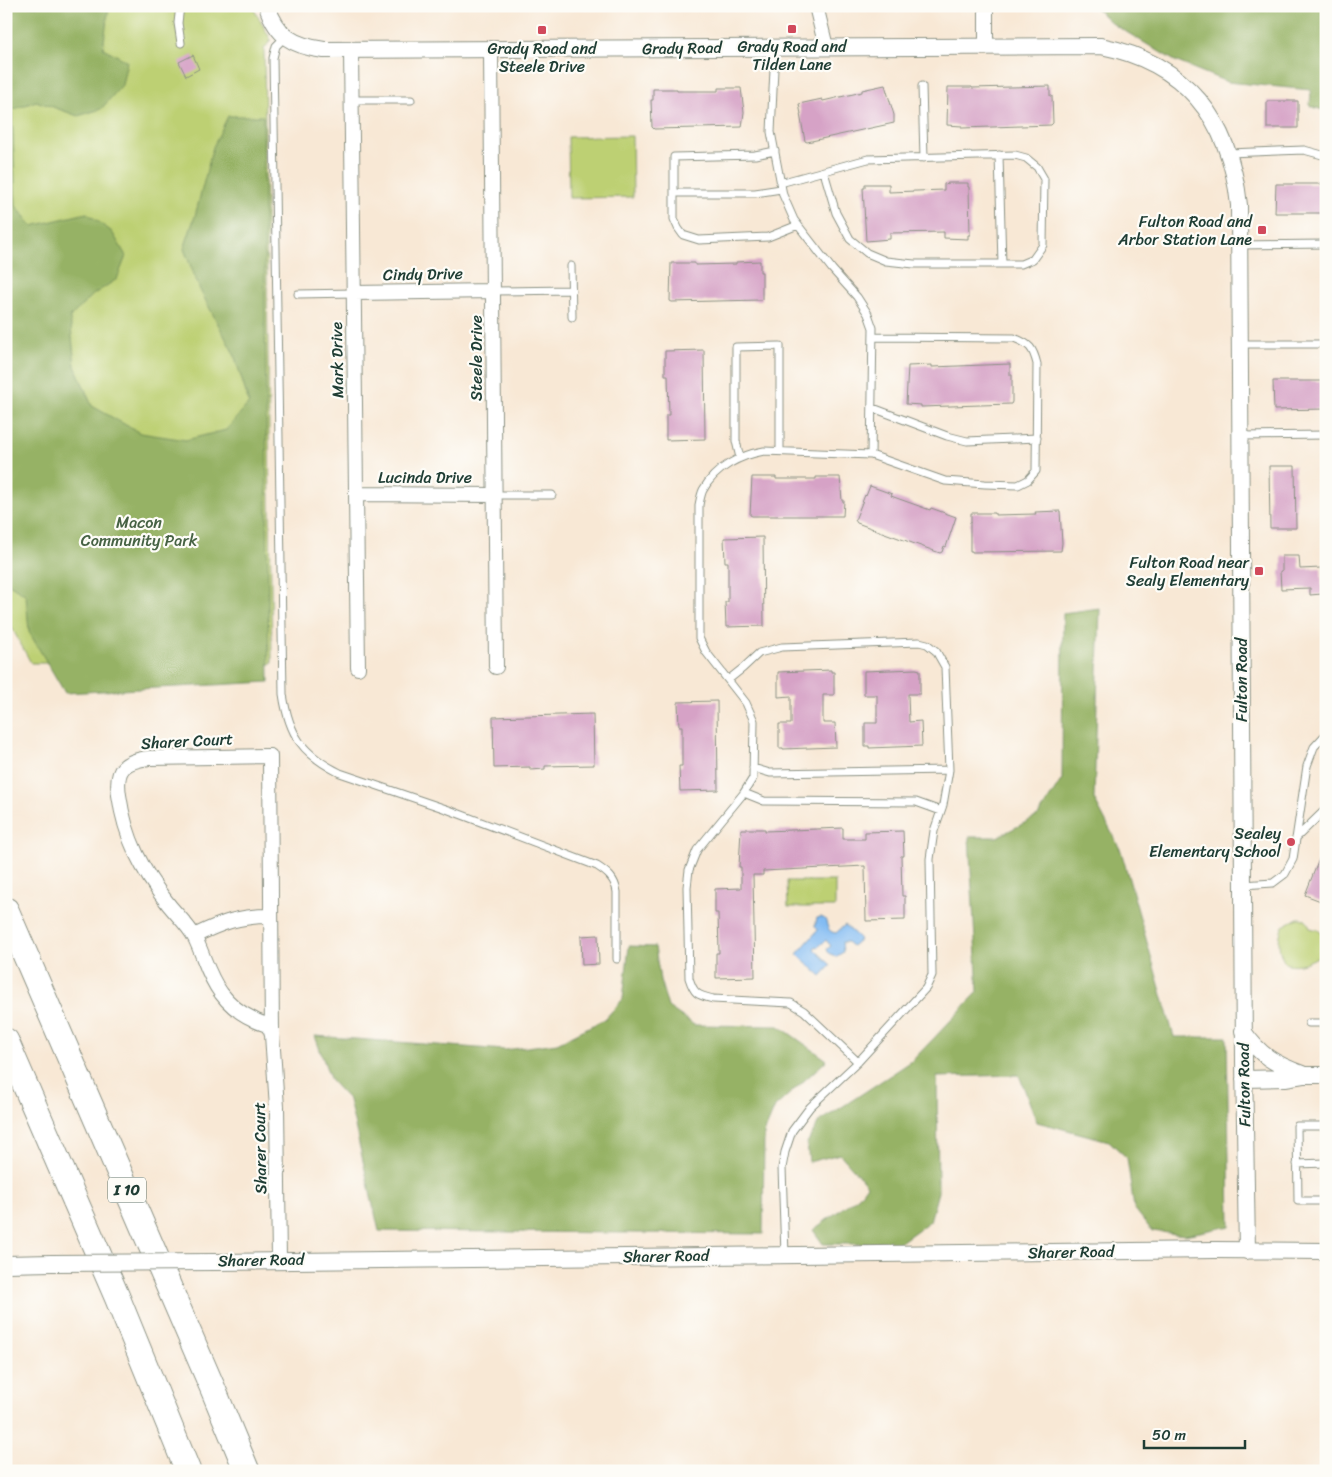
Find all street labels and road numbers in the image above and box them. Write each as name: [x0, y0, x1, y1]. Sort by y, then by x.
street label: Grady Road: [642, 33, 724, 63]
street label: Cindy Drive: [383, 259, 463, 289]
street label: Steele Drive: [462, 315, 491, 401]
street label: Mark Drive: [322, 321, 352, 398]
street label: Lucinda Drive: [378, 463, 472, 492]
street label: Fulton Road: [1227, 636, 1256, 722]
street label: Sharer Court: [140, 724, 234, 758]
street label: Fulton Road: [1229, 1041, 1259, 1127]
street label: Sharer Court: [245, 1102, 275, 1194]
road number: I 10: [108, 1178, 146, 1202]
street label: Sharer Road: [1028, 1237, 1116, 1267]
street label: Sharer Road: [623, 1241, 711, 1271]
street label: Sharer Road: [218, 1245, 306, 1275]

